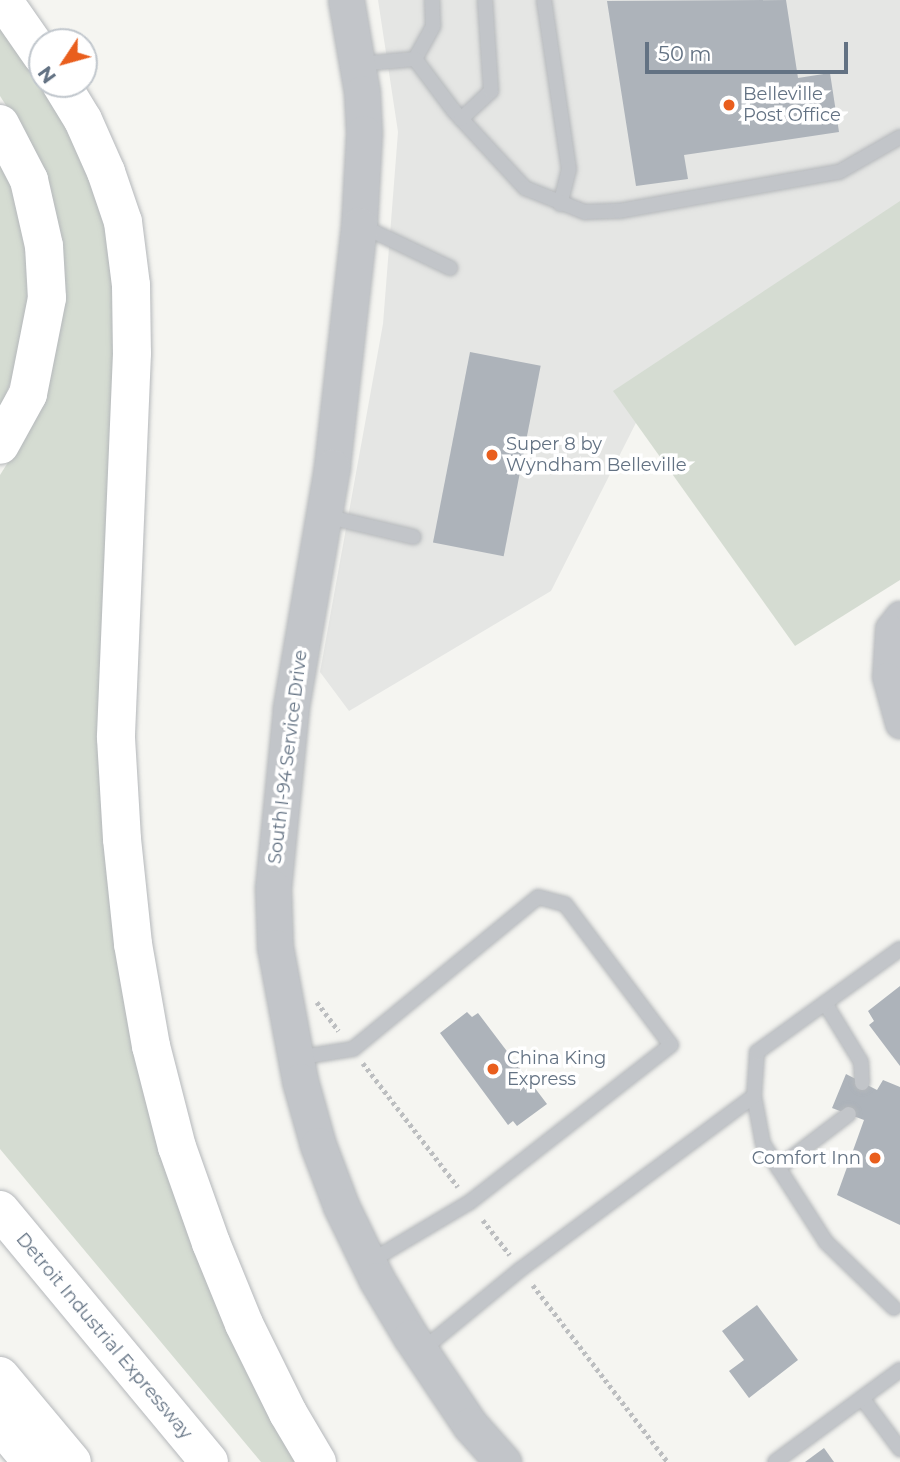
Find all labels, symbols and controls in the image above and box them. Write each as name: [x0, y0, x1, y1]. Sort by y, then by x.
north arrow: [28, 28, 98, 98]
scale bar: [648, 28, 851, 72]
text: 50 m: [658, 41, 712, 66]
text: N: [33, 61, 61, 87]
place label: Belleville Post Office: [743, 84, 841, 126]
marker: Belleville Post Office: [721, 97, 737, 113]
place label: Super 8 by Wyndham Belleville: [506, 434, 687, 476]
marker: Super 8 by Wyndham Belleville: [484, 447, 500, 463]
street label: South I-94 Service Drive: [264, 649, 312, 865]
place label: China King Express: [507, 1048, 606, 1090]
marker: China King Express: [485, 1061, 501, 1077]
place label: Comfort Inn: [752, 1147, 861, 1169]
marker: Comfort Inn: [867, 1150, 883, 1166]
street label: Detroit Industrial Expressway: [11, 1229, 197, 1443]

